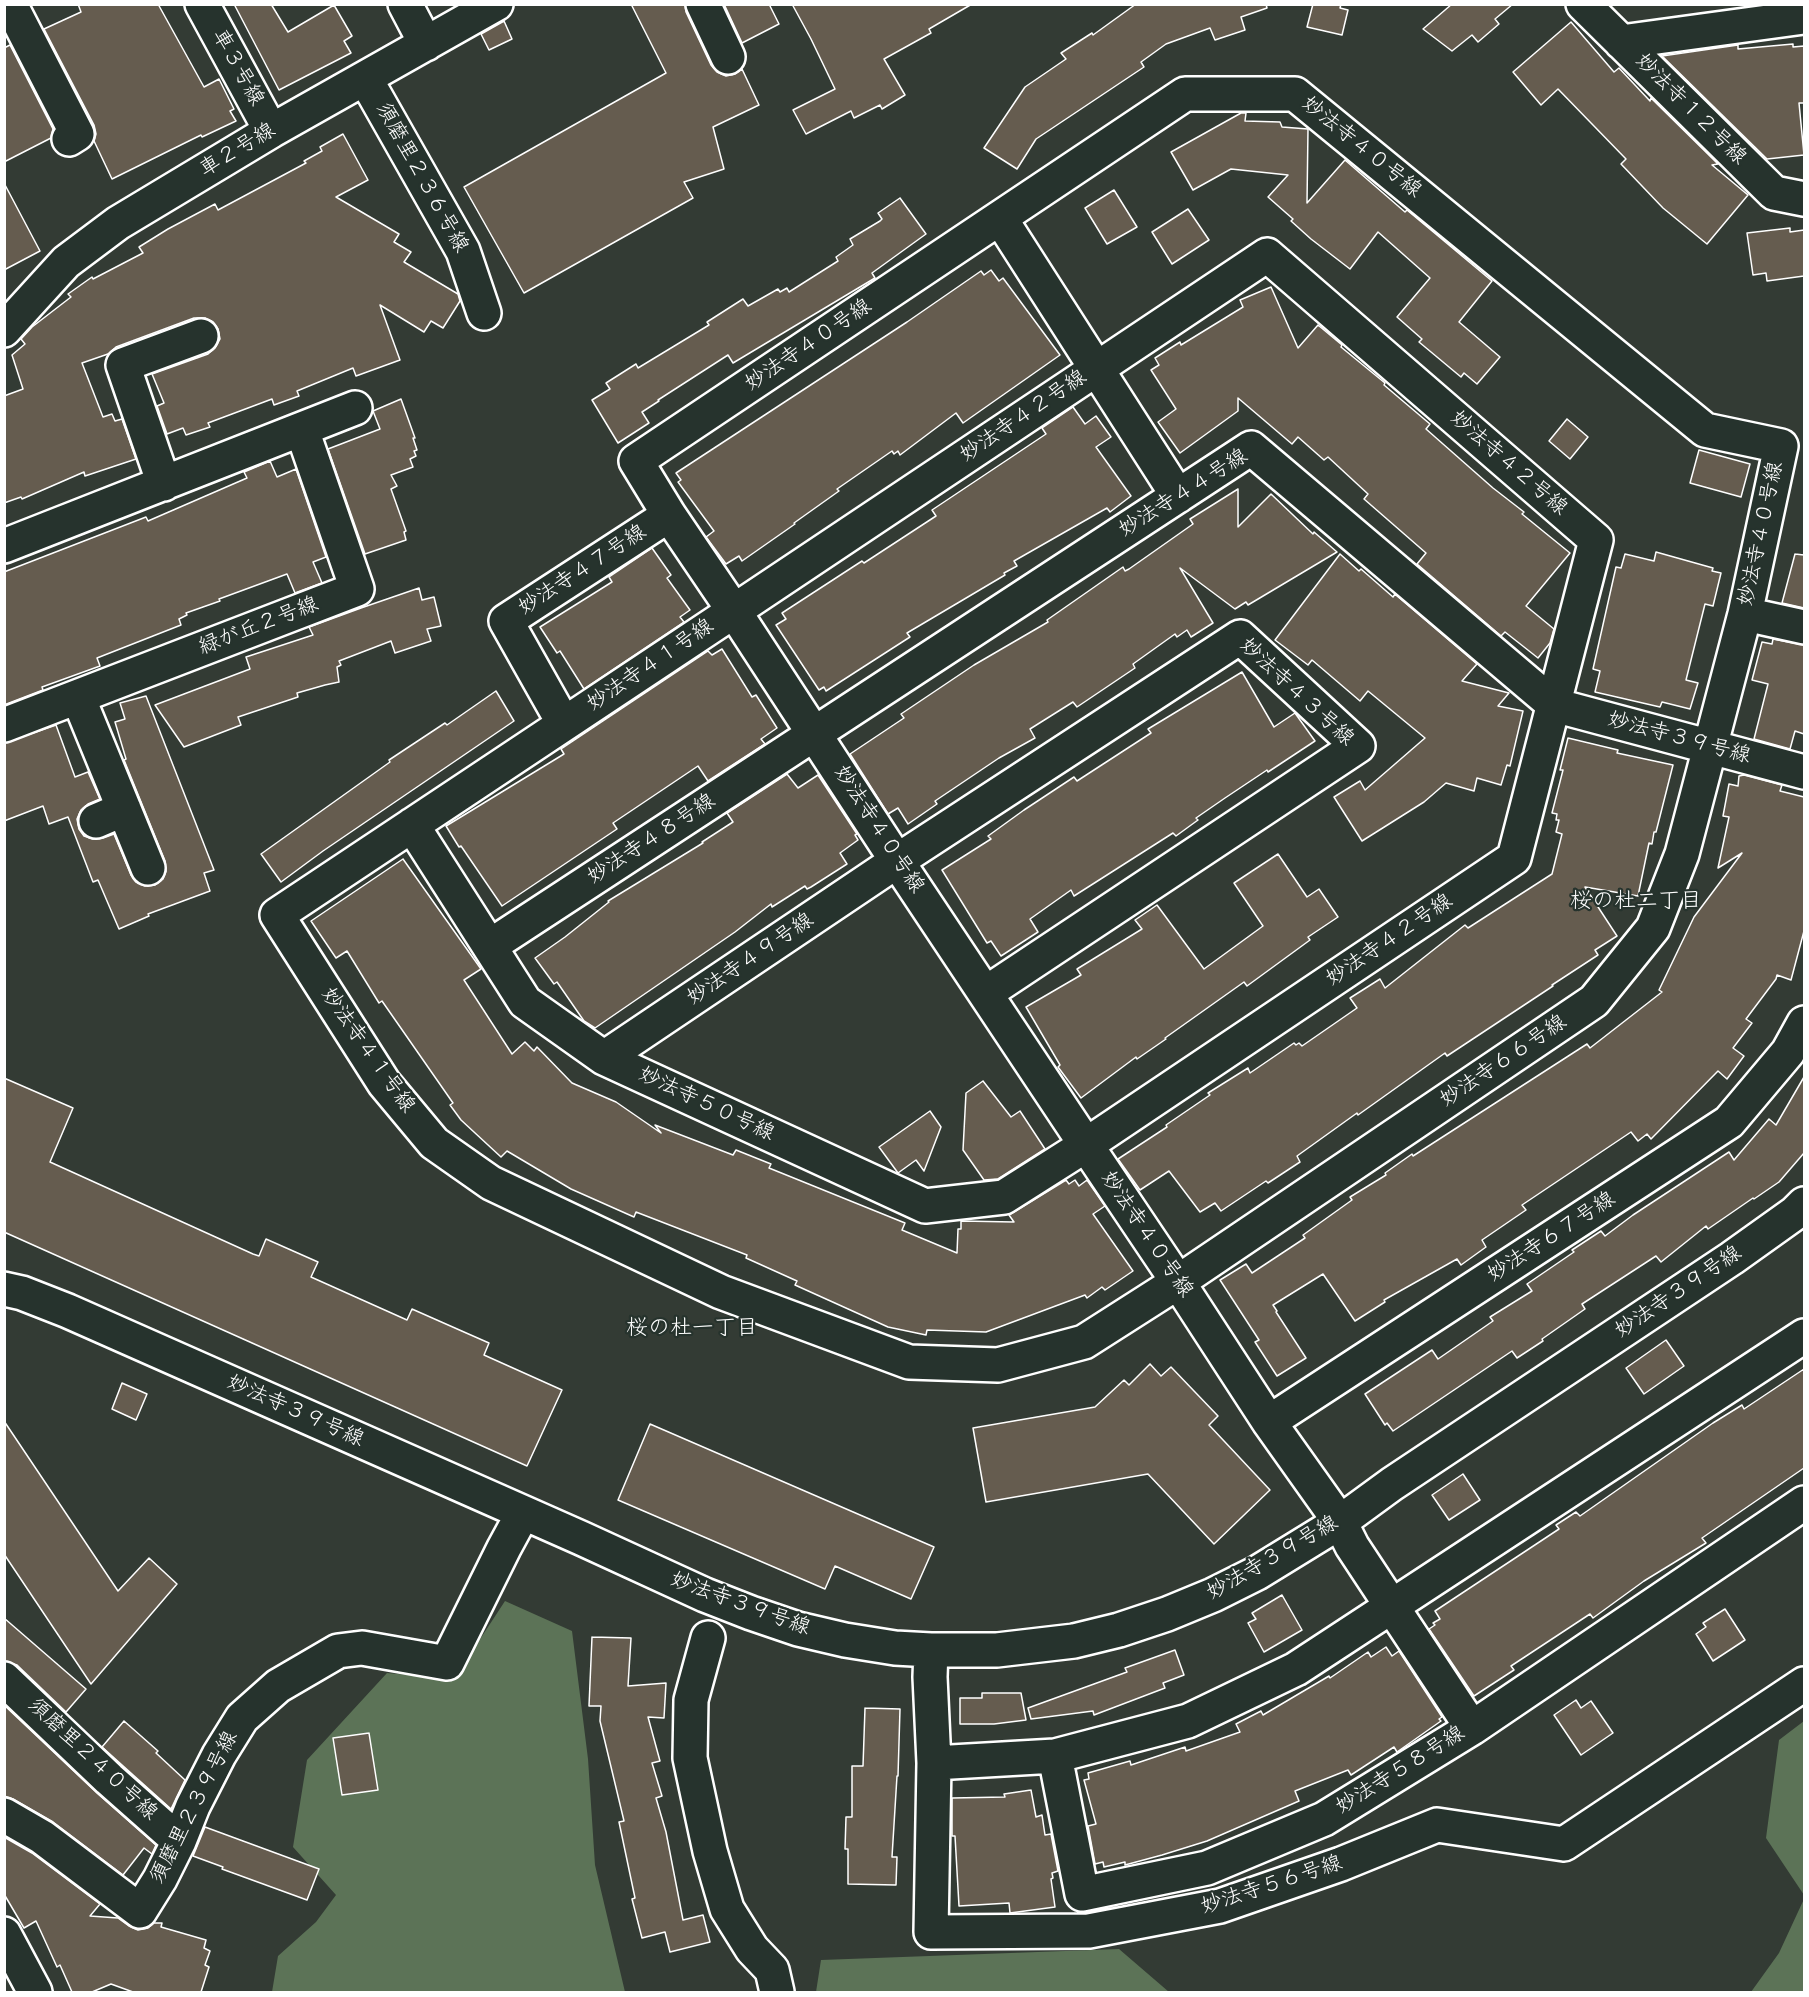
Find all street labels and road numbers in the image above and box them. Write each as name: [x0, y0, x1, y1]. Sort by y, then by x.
street label: 車３号線: [206, 25, 268, 111]
street label: 妙法寺１２号線: [1629, 49, 1751, 171]
street label: 妙法寺４０号線: [1296, 92, 1426, 204]
street label: 須磨里２３６号線: [369, 98, 473, 258]
street label: 車２号線: [196, 119, 280, 183]
street label: 妙法寺４０号線: [741, 294, 877, 398]
street label: 妙法寺４２号線: [956, 365, 1092, 469]
street label: 妙法寺４２号線: [1444, 406, 1572, 522]
street label: 妙法寺４４号線: [1115, 444, 1253, 544]
street label: 妙法寺４０号線: [1734, 459, 1790, 609]
street label: 妙法寺４７号線: [514, 520, 652, 622]
street label: 緑が丘２号線: [196, 593, 322, 661]
street label: 妙法寺４１号線: [583, 614, 719, 718]
street label: 妙法寺４３号線: [1234, 634, 1358, 752]
street label: 妙法寺３９号線: [1605, 708, 1753, 770]
street label: 妙法寺４０号線: [827, 761, 929, 899]
street label: 妙法寺４８号線: [583, 789, 721, 891]
street label: 妙法寺４２号線: [1322, 889, 1458, 993]
street label: 妙法寺４９号線: [683, 908, 819, 1012]
street label: 妙法寺４１号線: [315, 984, 419, 1118]
street label: 妙法寺６６号線: [1436, 1010, 1572, 1114]
street label: 妙法寺５０号線: [634, 1063, 778, 1147]
street label: 妙法寺４０号線: [1094, 1167, 1198, 1303]
street label: 妙法寺６７号線: [1483, 1187, 1621, 1289]
street label: 妙法寺３９号線: [1611, 1241, 1747, 1345]
street label: 妙法寺３９号線: [223, 1371, 367, 1453]
street label: 妙法寺３９号線: [1203, 1511, 1343, 1607]
street label: 妙法寺３９号線: [667, 1568, 813, 1642]
street label: 須磨里２４０号線: [22, 1693, 162, 1827]
street label: 妙法寺５８号線: [1332, 1721, 1470, 1821]
street label: 須磨里２３９号線: [146, 1727, 244, 1889]
street label: 妙法寺５６号線: [1198, 1851, 1346, 1921]

